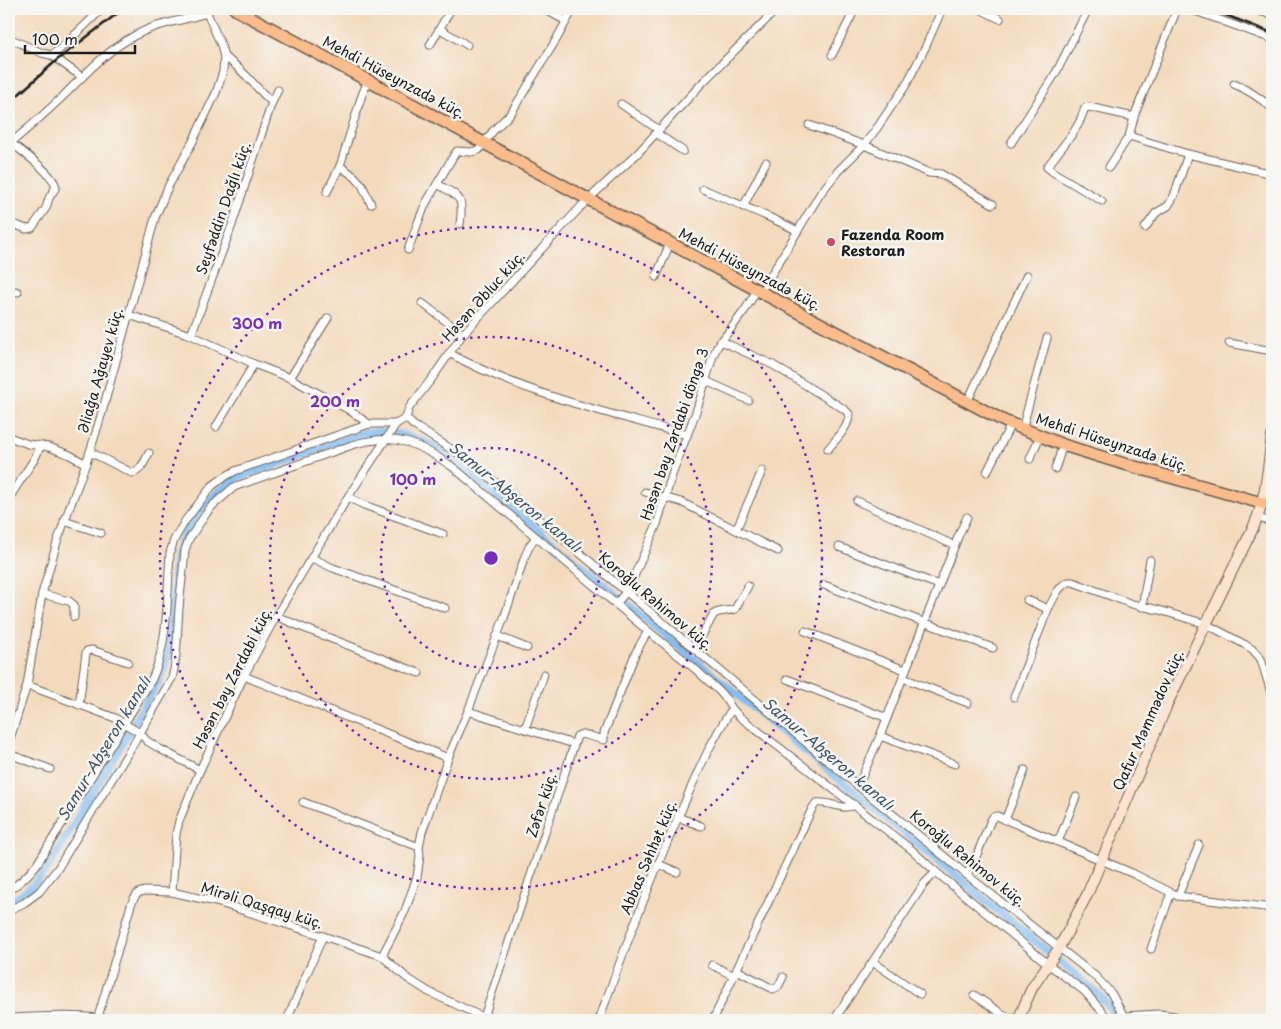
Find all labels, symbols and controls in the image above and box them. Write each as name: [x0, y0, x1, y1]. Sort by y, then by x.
scale bar: [25, 22, 135, 54]
text: 100 m: [32, 27, 78, 50]
street label: Mehdi Hüseynzadə küç.: [319, 30, 469, 124]
street label: Seyfəddin Dağlı küç.: [190, 139, 256, 277]
street label: Mehdi Hüseynzadə küç.: [675, 222, 825, 316]
place label: Fazenda Room Restoran: [841, 224, 944, 261]
marker: Fazenda Room Restoran: [825, 236, 837, 248]
street label: Həsən Əbluc küç.: [437, 246, 529, 346]
street label: Əliağa Ağayev küç.: [72, 305, 128, 435]
text: 300 m: [232, 311, 282, 334]
street label: Həsən bəy Zərdabi döngə 3: [635, 345, 713, 523]
text: 200 m: [310, 389, 360, 412]
street label: Mehdi Hüseynzadə küç.: [1033, 408, 1191, 476]
water label: Samur-Abşeron kanalı: [445, 435, 588, 557]
text: 100 m: [390, 467, 436, 490]
street label: Koroğlu Rəhimov küç.: [594, 547, 718, 655]
centre of rings: [482, 549, 500, 567]
street label: Həsən bəy Zərdabi küç.: [187, 604, 277, 752]
street label: Qafur Məmmədov küç.: [1107, 646, 1189, 794]
water label: Samur-Abşeron kanalı: [51, 671, 156, 825]
water label: Samur-Abşeron kanalı: [758, 691, 900, 815]
street label: Zəfər küç.: [521, 770, 561, 840]
street label: Abbas Səhhət küç.: [614, 797, 682, 917]
street label: Koroğlu Rəhimov küç.: [906, 805, 1030, 911]
street label: Mirəli Qaşqay küç.: [199, 877, 325, 933]

